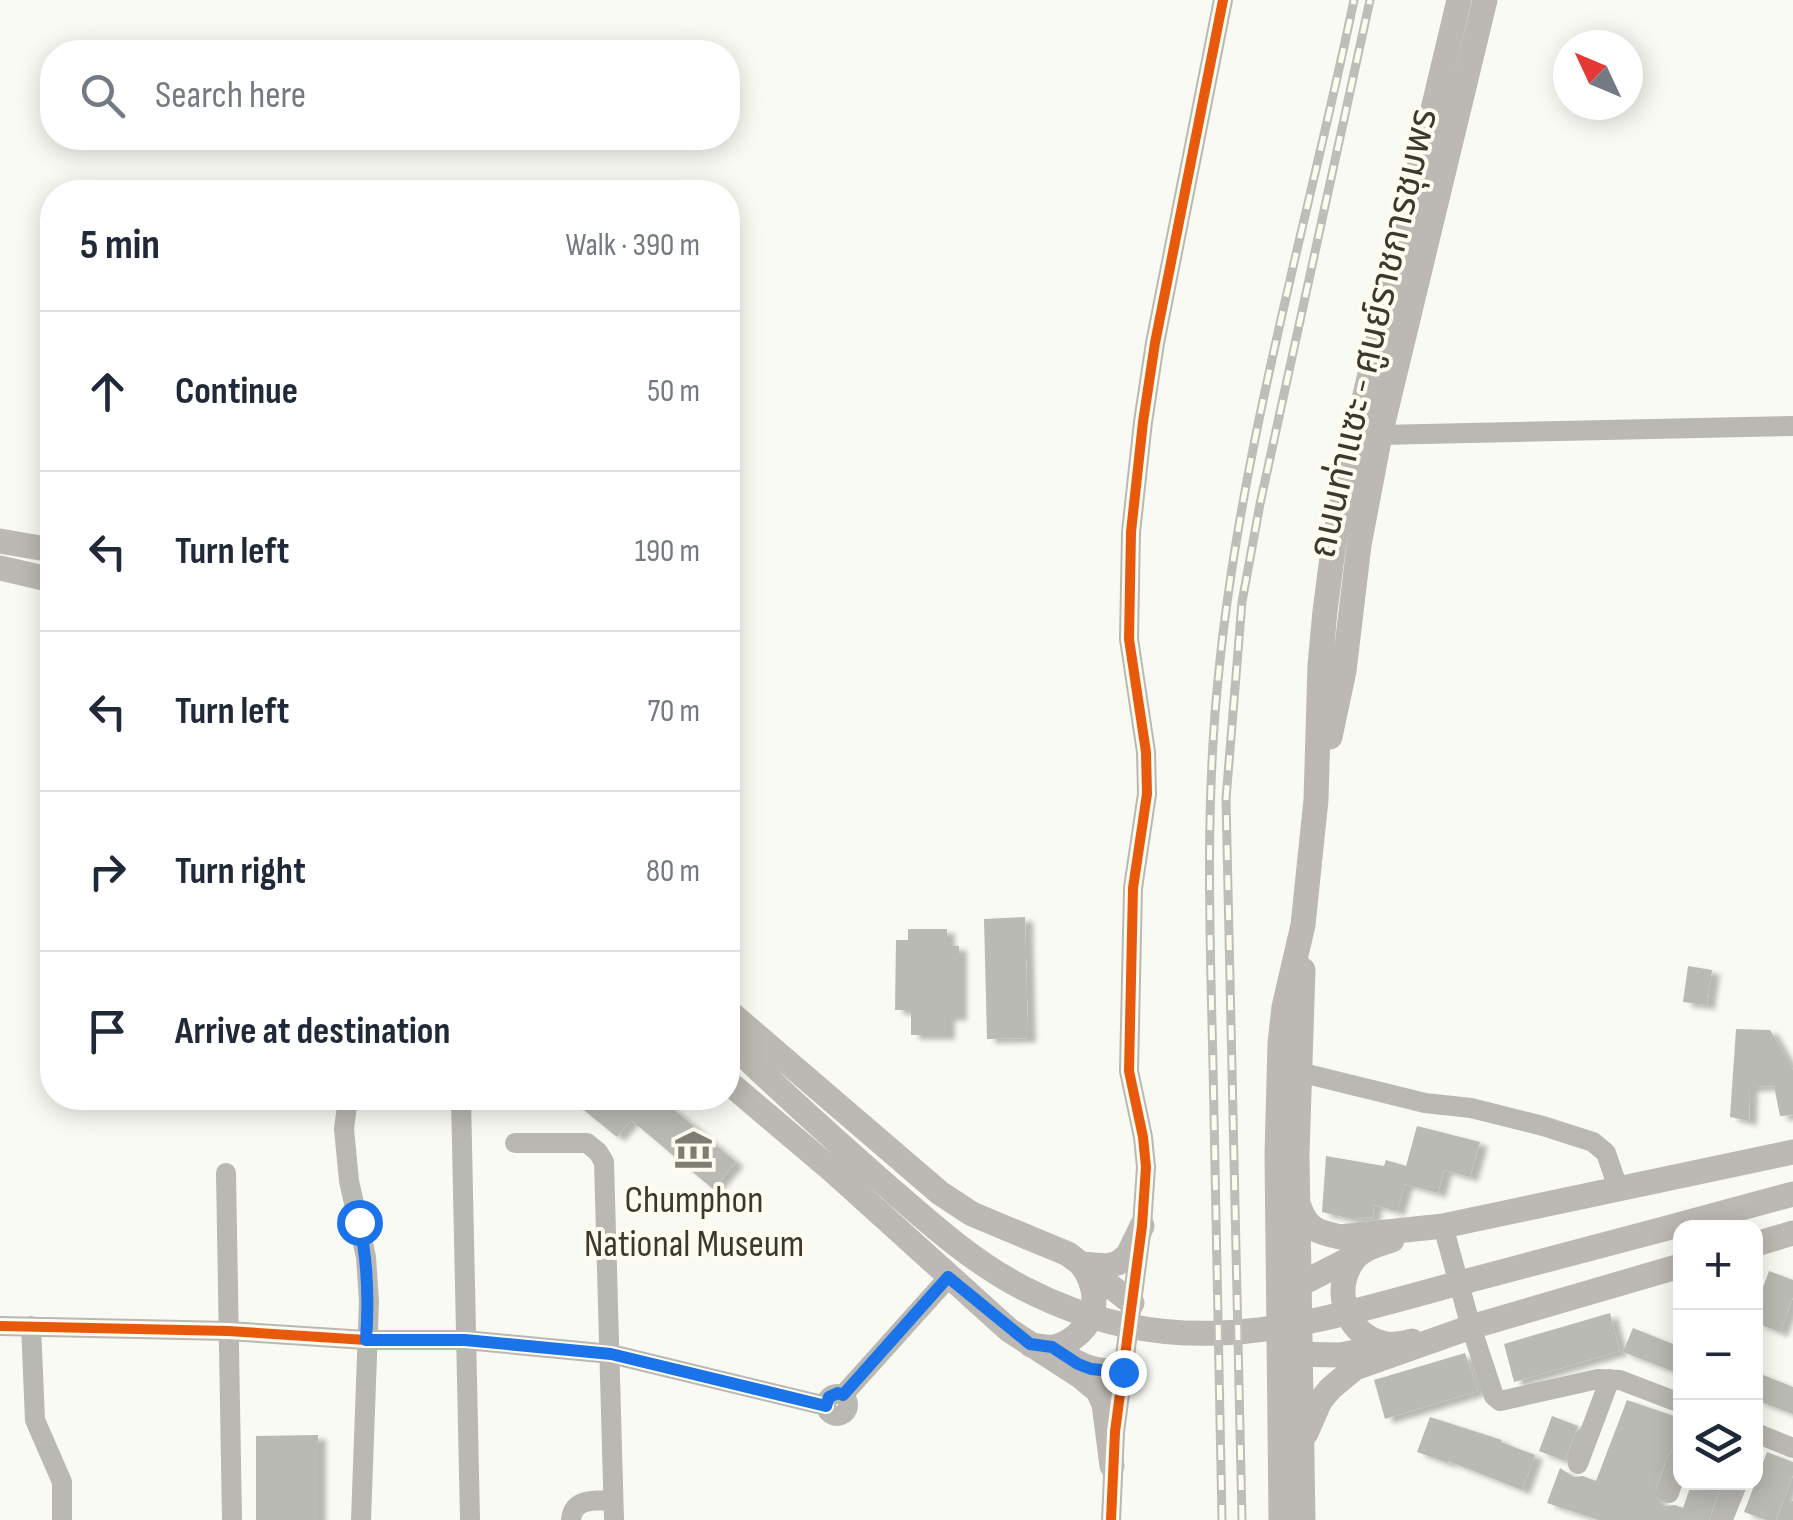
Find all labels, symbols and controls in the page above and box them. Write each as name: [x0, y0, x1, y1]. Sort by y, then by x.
north arrow: [1553, 30, 1643, 120]
search box: [40, 40, 740, 150]
icon: search: [75, 68, 130, 123]
text: Search here: [155, 73, 306, 118]
street label: ถนนท่าแซะ - ศูนย์ราชการชุมพร: [1300, 104, 1447, 562]
text: 5 min: [80, 220, 160, 271]
text: Walk · 390 m: [566, 226, 700, 265]
icon: ahead: [80, 364, 135, 419]
text: Continue: [175, 369, 298, 414]
text: 50 m: [647, 372, 700, 411]
icon: left: [80, 524, 135, 579]
text: Turn left: [175, 529, 289, 574]
text: 190 m: [635, 532, 700, 571]
icon: left: [80, 684, 135, 739]
text: Turn left: [175, 689, 289, 734]
text: 70 m: [647, 692, 700, 731]
icon: right: [80, 844, 135, 899]
text: Turn right: [175, 849, 306, 894]
text: 80 m: [646, 852, 700, 891]
icon: arrive: [80, 1004, 135, 1059]
text: Arrive at destination: [175, 1009, 450, 1054]
museum icon: Chumphon National Museum: [673, 1129, 715, 1171]
place label: Chumphon National Museum: [584, 1178, 804, 1267]
route start: [337, 1200, 383, 1246]
map controls: [1673, 1220, 1763, 1490]
button: +: [1673, 1220, 1763, 1310]
button: −: [1673, 1310, 1763, 1400]
route end: [1101, 1350, 1147, 1396]
button: layers: [1673, 1400, 1763, 1490]

